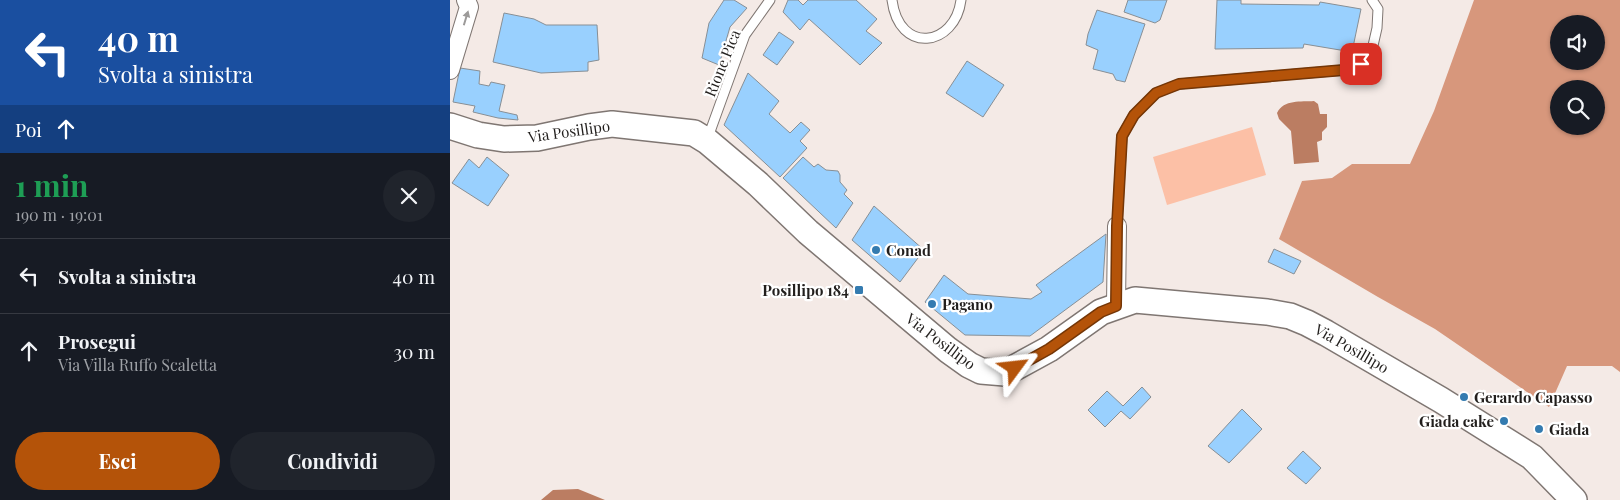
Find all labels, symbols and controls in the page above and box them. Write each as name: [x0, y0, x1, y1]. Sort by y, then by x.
one-way arrow: [462, 10, 470, 25]
text: 40 m: [98, 14, 179, 61]
map controls: [1550, 15, 1605, 135]
button: sound: [1550, 15, 1605, 70]
icon: left: [15, 20, 80, 85]
street label: Rione Pica: [700, 26, 745, 99]
pin: [1340, 43, 1382, 85]
icon: arrive: [1347, 50, 1375, 78]
text: Svolta a sinistra: [98, 59, 253, 89]
button: search: [1550, 80, 1605, 135]
icon: ahead: [52, 115, 80, 143]
street label: Via Posillipo: [526, 115, 611, 147]
text: Poi: [15, 116, 42, 142]
text: 1 min: [15, 165, 89, 205]
button: close: [383, 170, 435, 222]
text: 190 m · 19:01: [15, 204, 103, 225]
place label: Conad: [886, 240, 931, 260]
marker: Conad: [870, 244, 882, 256]
icon: left: [15, 262, 43, 290]
text: Svolta a sinistra: [58, 263, 196, 289]
text: 40 m: [393, 263, 435, 289]
place label: Posillipo 184: [762, 280, 849, 300]
marker: Posillipo 184: [853, 284, 865, 296]
place label: Pagano: [942, 294, 993, 314]
marker: Pagano: [926, 298, 938, 310]
street label: Via Posillipo: [901, 308, 980, 374]
street label: Via Posillipo: [1310, 318, 1393, 377]
text: Prosegui: [58, 328, 136, 354]
icon: ahead: [15, 337, 43, 365]
text: 30 m: [393, 338, 435, 364]
position arrow: [988, 341, 1040, 393]
text: Via Villa Ruffo Scaletta: [58, 354, 217, 375]
place label: Gerardo Capasso: [1474, 387, 1592, 407]
marker: Gerardo Capasso: [1458, 391, 1470, 403]
place label: Giada cake: [1419, 411, 1494, 431]
marker: Giada cake: [1498, 415, 1510, 427]
place label: Giada: [1549, 419, 1589, 439]
marker: Giada: [1533, 423, 1545, 435]
button: Esci: [15, 432, 220, 490]
button: Condividi: [230, 432, 435, 490]

